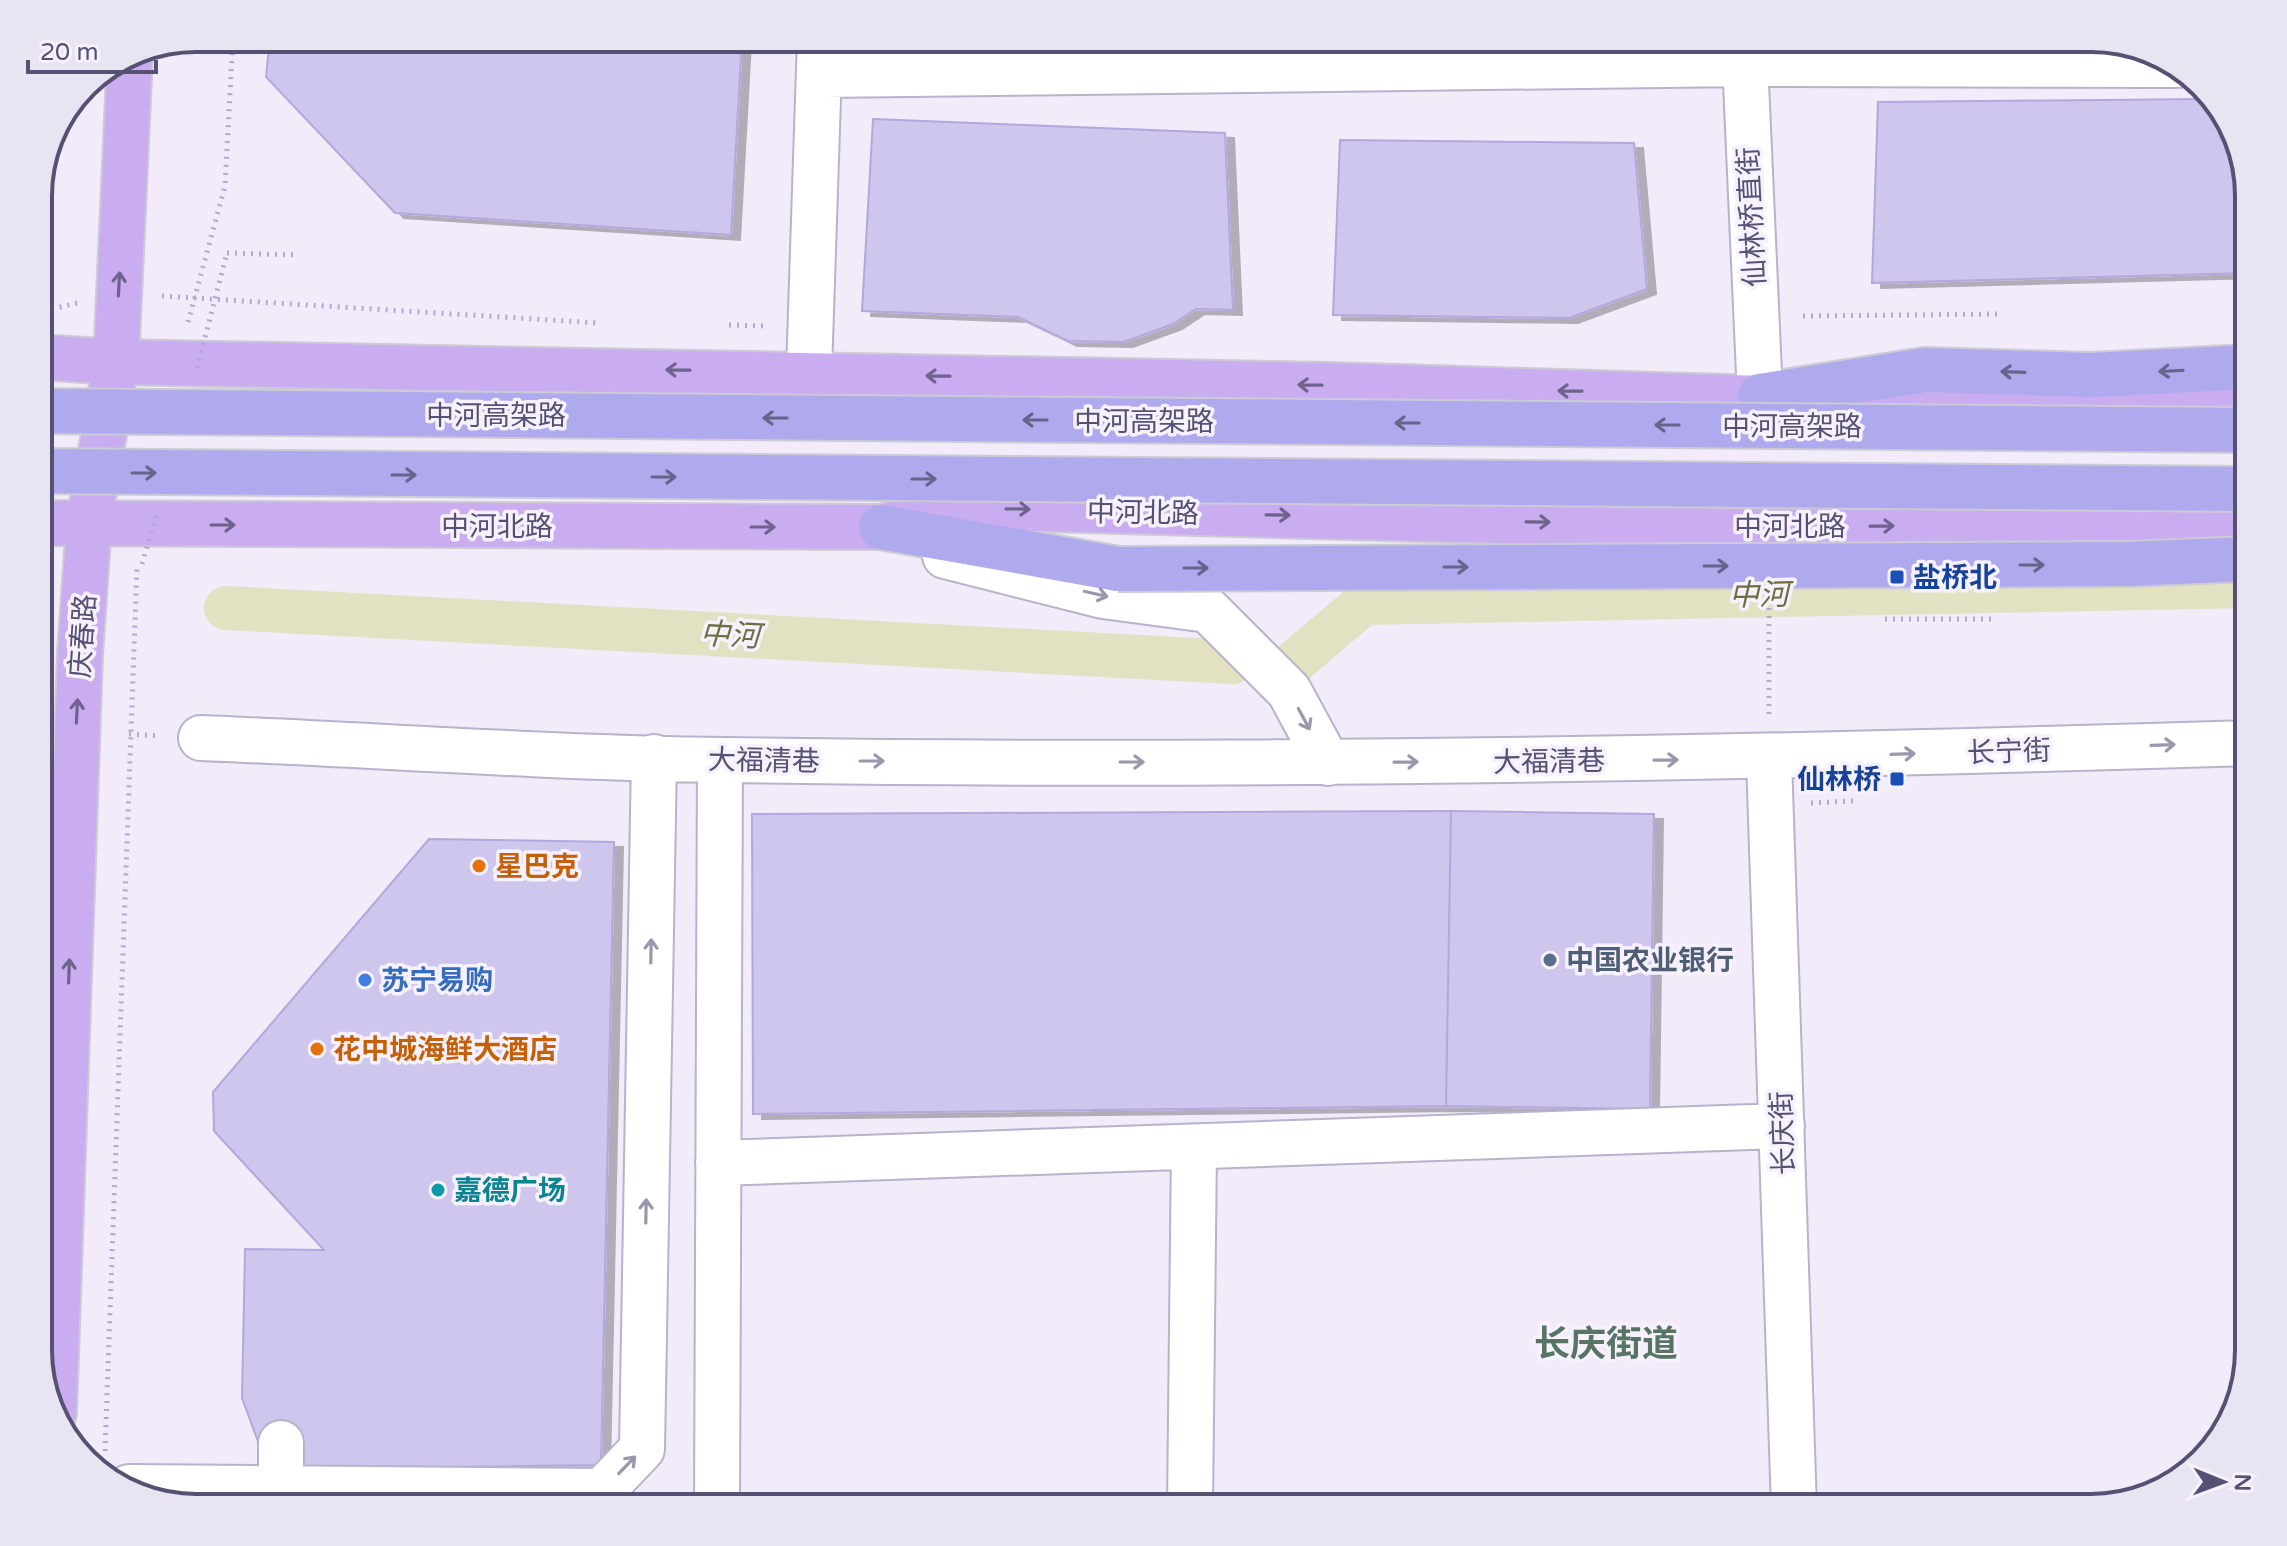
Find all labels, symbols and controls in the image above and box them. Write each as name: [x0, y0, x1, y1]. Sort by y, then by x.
scale bar: [28, 24, 156, 74]
text: 20 m: [40, 38, 98, 67]
street label: 仙林桥直街: [1731, 146, 1773, 288]
one-way arrow: [112, 271, 127, 298]
one-way arrow: [665, 363, 692, 378]
one-way arrow: [2158, 364, 2185, 379]
one-way arrow: [2000, 365, 2027, 380]
one-way arrow: [925, 368, 952, 383]
one-way arrow: [1297, 377, 1324, 393]
one-way arrow: [1557, 384, 1584, 399]
street label: 中河高架路: [426, 399, 566, 433]
street label: 中河高架路: [1074, 405, 1214, 439]
one-way arrow: [762, 410, 789, 425]
street label: 中河高架路: [1722, 410, 1862, 444]
one-way arrow: [1022, 412, 1049, 428]
one-way arrow: [1394, 415, 1421, 431]
one-way arrow: [1654, 417, 1681, 433]
one-way arrow: [130, 465, 157, 480]
one-way arrow: [390, 467, 417, 482]
one-way arrow: [650, 469, 677, 484]
one-way arrow: [910, 471, 937, 486]
street label: 中河北路: [1087, 495, 1199, 531]
one-way arrow: [1004, 501, 1031, 516]
one-way arrow: [1264, 508, 1291, 523]
street label: 中河北路: [441, 510, 553, 544]
street label: 中河北路: [1734, 510, 1846, 544]
one-way arrow: [1524, 514, 1551, 530]
one-way arrow: [209, 517, 236, 533]
one-way arrow: [1868, 518, 1895, 534]
one-way arrow: [749, 519, 776, 535]
one-way arrow: [2018, 557, 2045, 573]
one-way arrow: [1702, 558, 1729, 574]
one-way arrow: [1442, 559, 1469, 575]
one-way arrow: [1182, 560, 1209, 576]
place label: 盐桥北: [1913, 561, 1997, 595]
marker: 盐桥北: [1888, 568, 1906, 586]
water label: 中河: [1729, 576, 1794, 615]
one-way arrow: [1082, 587, 1108, 602]
street label: 庆春路: [63, 593, 103, 679]
water label: 中河: [699, 615, 766, 656]
one-way arrow: [70, 698, 85, 725]
one-way arrow: [1297, 706, 1313, 730]
street label: 长宁街: [1966, 734, 2052, 770]
one-way arrow: [2149, 738, 2176, 753]
street label: 大福清巷: [708, 743, 820, 779]
street label: 大福清巷: [1493, 744, 1605, 780]
one-way arrow: [1889, 747, 1916, 762]
one-way arrow: [1652, 752, 1679, 767]
one-way arrow: [858, 753, 885, 769]
one-way arrow: [1118, 754, 1145, 770]
one-way arrow: [1392, 754, 1419, 770]
place label: 仙林桥: [1797, 763, 1881, 797]
marker: 仙林桥: [1888, 770, 1906, 788]
place label: 星巴克: [495, 850, 579, 884]
marker: 星巴克: [470, 857, 488, 875]
one-way arrow: [643, 938, 658, 965]
place label: 中国农业银行: [1566, 944, 1734, 978]
marker: 中国农业银行: [1541, 951, 1559, 969]
one-way arrow: [61, 958, 76, 985]
place label: 苏宁易购: [381, 964, 493, 998]
marker: 苏宁易购: [356, 971, 374, 989]
place label: 花中城海鲜大酒店: [333, 1033, 557, 1067]
marker: 花中城海鲜大酒店: [308, 1040, 326, 1058]
street label: 长庆街: [1765, 1090, 1801, 1176]
place label: 嘉德广场: [454, 1174, 566, 1208]
marker: 嘉德广场: [429, 1181, 447, 1199]
one-way arrow: [638, 1198, 654, 1225]
district label: 长庆街道: [1534, 1323, 1678, 1366]
north arrow: [2183, 1442, 2263, 1522]
one-way arrow: [618, 1455, 636, 1475]
text: N: [2229, 1473, 2255, 1491]

